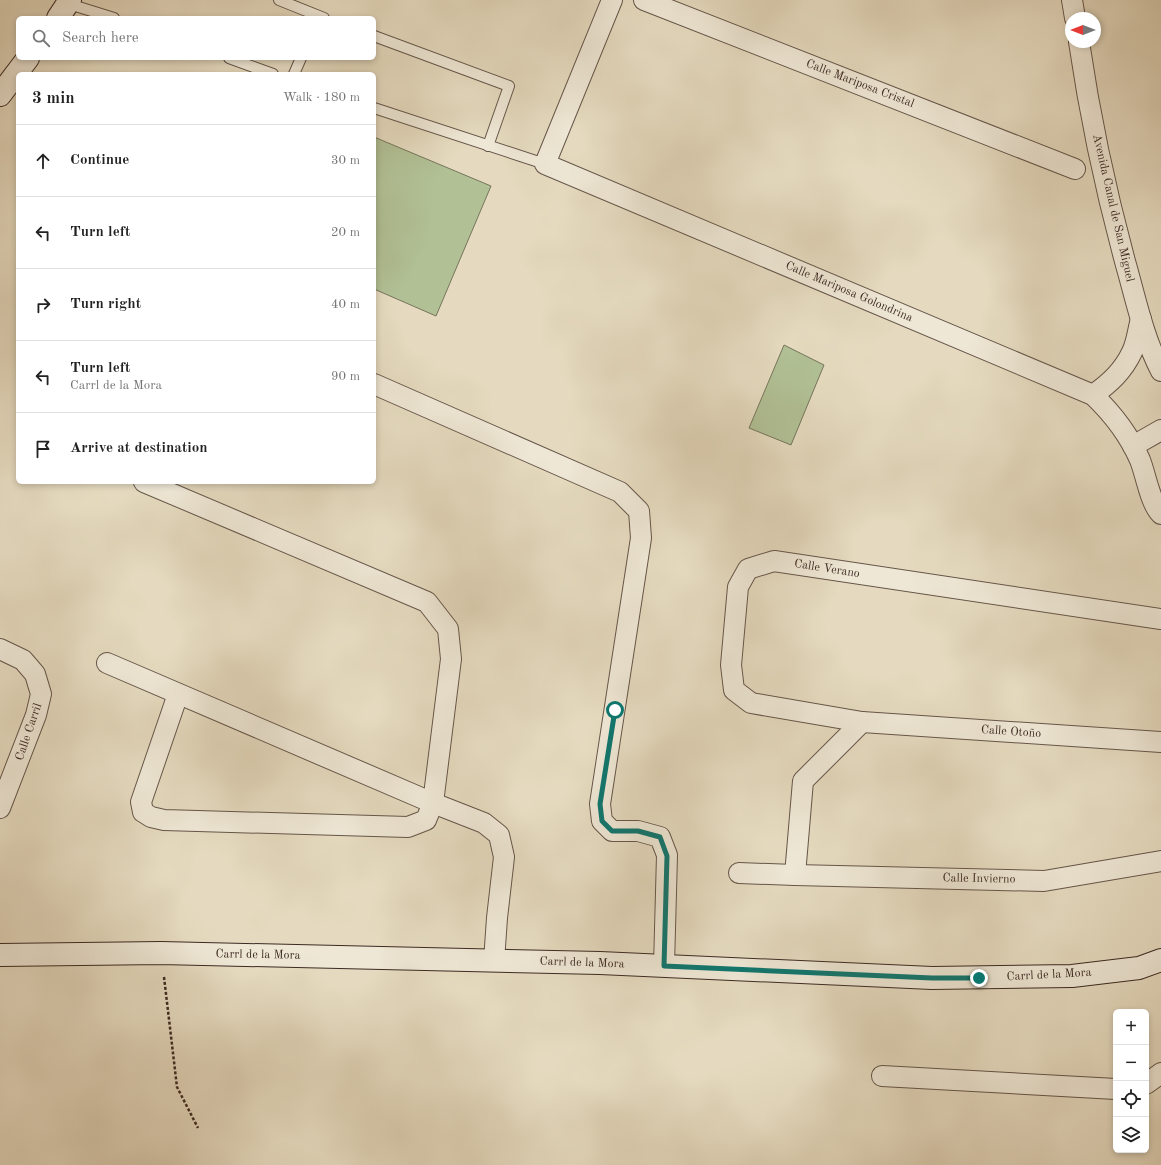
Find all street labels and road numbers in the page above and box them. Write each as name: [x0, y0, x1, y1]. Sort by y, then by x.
street label: Calle Mariposa Cristal: [804, 58, 916, 110]
street label: Avenida Canal de San Miguel: [1090, 133, 1136, 283]
street label: Calle Mariposa Golondrina: [783, 260, 915, 324]
street label: Calle Verano: [793, 558, 861, 580]
street label: Calle Carril: [14, 702, 44, 762]
street label: Calle Otoño: [980, 724, 1042, 740]
street label: Calle Invierno: [942, 872, 1016, 886]
street label: Carrl de la Mora: [215, 948, 301, 962]
street label: Carrl de la Mora: [539, 956, 625, 970]
street label: Carrl de la Mora: [1006, 967, 1092, 983]

